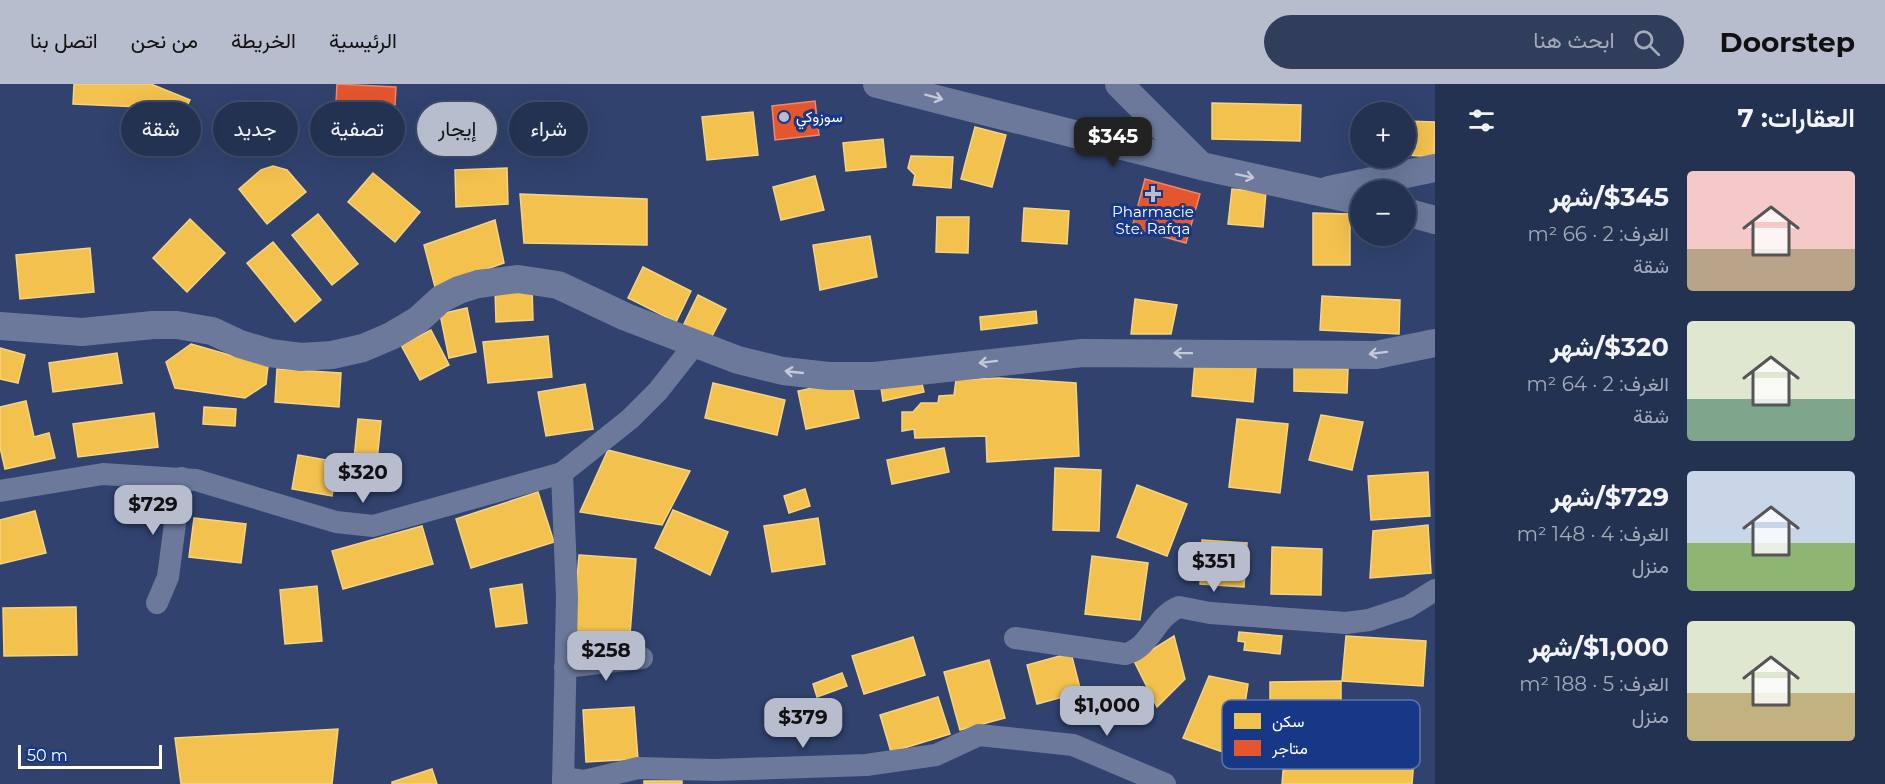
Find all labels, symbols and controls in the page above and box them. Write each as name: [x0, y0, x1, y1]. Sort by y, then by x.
search box: [1264, 15, 1684, 69]
text: Doorstep: [1720, 25, 1855, 59]
icon: search: [1630, 26, 1663, 59]
text: ابحث هنا: [1533, 27, 1615, 54]
text: اتصل بنا: [30, 28, 98, 53]
text: من نحن: [131, 28, 198, 53]
text: الخريطة: [231, 28, 296, 53]
text: الرئيسية: [329, 28, 397, 53]
one-way arrow: [924, 92, 943, 104]
chip: شقة: [121, 102, 201, 156]
chip: جديد: [213, 102, 298, 156]
chip: تصفية: [310, 102, 405, 156]
chip: إيجار: [417, 102, 497, 156]
chip: شراء: [509, 102, 588, 156]
map controls: [1350, 102, 1416, 246]
button: +: [1350, 102, 1416, 168]
text: العقارات: 7: [1738, 102, 1855, 134]
icon: filters: [1465, 104, 1498, 137]
place label: سوزوكي: [796, 107, 843, 130]
marker: سوزوكي: [777, 110, 791, 124]
pin: $345: [1077, 117, 1149, 168]
text: $345: [1088, 124, 1138, 148]
one-way arrow: [1235, 170, 1254, 182]
button: −: [1350, 180, 1416, 246]
text: $345/شهر: [1550, 181, 1669, 213]
marker: Pharmacie Ste. Rafqa: [1146, 187, 1160, 201]
icon: home: [1735, 195, 1807, 267]
place label: Pharmacie Ste. Rafqa: [1112, 202, 1194, 238]
text: الغرف: 2 · 66 m²: [1528, 222, 1669, 246]
text: شقة: [1633, 254, 1669, 278]
text: $320/شهر: [1550, 331, 1669, 363]
icon: home: [1735, 345, 1807, 417]
one-way arrow: [1173, 348, 1193, 359]
one-way arrow: [1368, 348, 1388, 359]
one-way arrow: [979, 357, 999, 368]
one-way arrow: [785, 366, 805, 377]
text: الغرف: 2 · 64 m²: [1527, 372, 1669, 396]
text: شقة: [1633, 404, 1669, 428]
pin: $320: [327, 453, 399, 504]
text: $320: [338, 460, 388, 484]
text: $729/شهر: [1550, 481, 1669, 513]
pin: $729: [117, 485, 189, 536]
text: $729: [128, 492, 178, 516]
icon: home: [1735, 495, 1807, 567]
text: الغرف: 4 · 148 m²: [1517, 522, 1669, 546]
pin: $351: [1178, 542, 1250, 593]
text: $351: [1192, 549, 1236, 573]
text: منزل: [1632, 554, 1669, 578]
pin: $258: [570, 631, 642, 682]
text: $1,000/شهر: [1529, 631, 1669, 663]
text: $258: [581, 638, 631, 662]
icon: home: [1735, 645, 1807, 717]
text: الغرف: 5 · 188 m²: [1519, 672, 1669, 696]
pin: $1,000: [1058, 686, 1156, 737]
text: $1,000: [1074, 693, 1140, 717]
pin: $379: [767, 698, 839, 749]
legend: [1222, 700, 1420, 769]
text: منزل: [1632, 704, 1669, 728]
text: $379: [778, 705, 828, 729]
text: سكن: [1272, 712, 1304, 732]
text: متاجر: [1271, 739, 1308, 759]
scale bar: [18, 742, 162, 770]
text: 50 m: [27, 746, 68, 765]

